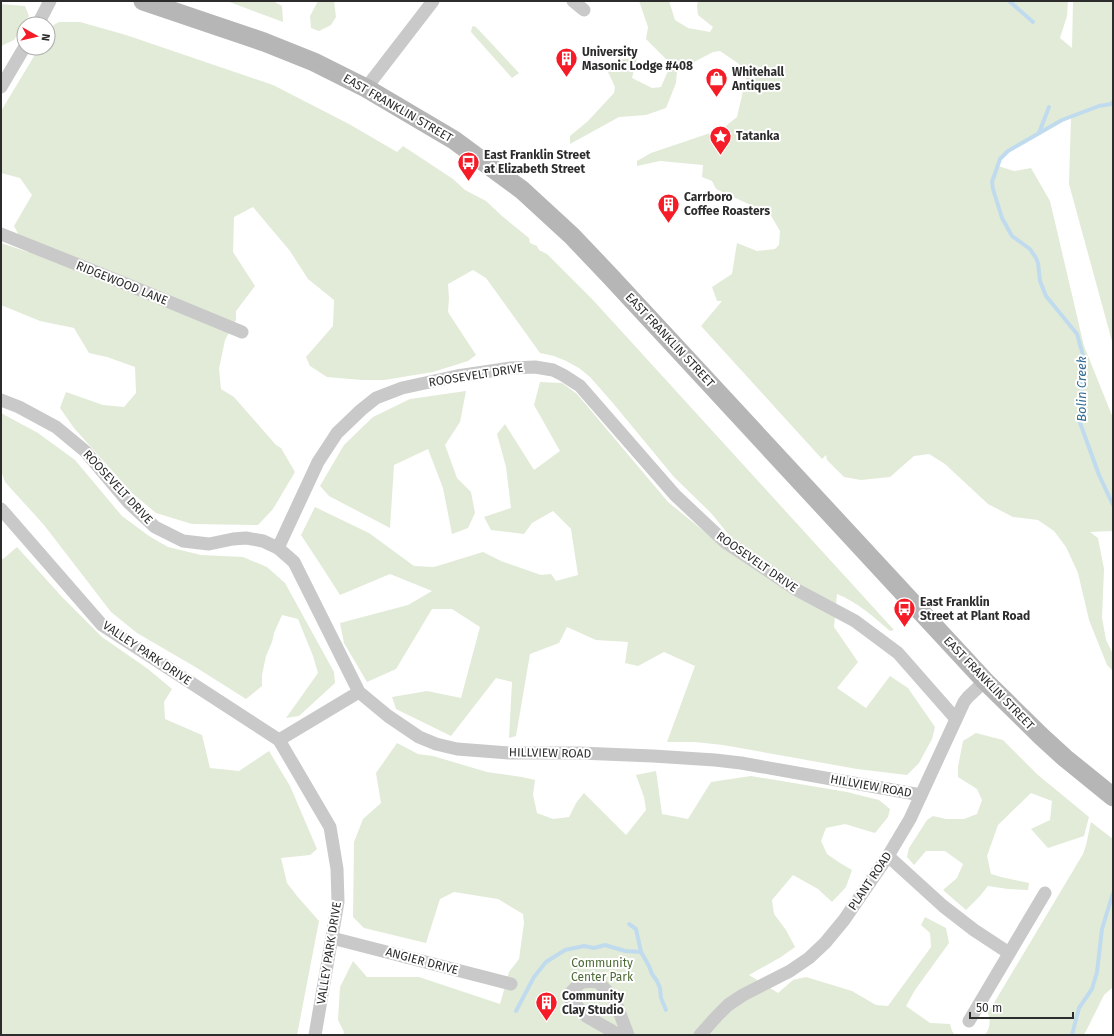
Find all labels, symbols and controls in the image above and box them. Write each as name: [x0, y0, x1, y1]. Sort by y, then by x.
north arrow: [16, 16, 56, 56]
text: N: [38, 33, 52, 42]
place label: University Masonic Lodge #408: [582, 45, 693, 73]
building icon: University Masonic Lodge #408: [554, 46, 580, 79]
place label: Whitehall Antiques: [731, 65, 784, 93]
shop icon: Whitehall Antiques: [704, 66, 730, 99]
street label: EAST FRANKLIN STREET: [341, 71, 456, 145]
place icon: Tatanka: [708, 123, 734, 156]
place label: Tatanka: [736, 129, 780, 143]
place label: East Franklin Street at Elizabeth Street: [484, 148, 591, 176]
bus stop icon: East Franklin Street at Elizabeth Street: [455, 149, 481, 182]
place label: Carrboro Coffee Roasters: [684, 190, 770, 218]
building icon: Carrboro Coffee Roasters: [655, 191, 681, 224]
street label: RIDGEWOOD LANE: [74, 258, 170, 308]
street label: EAST FRANKLIN STREET: [623, 290, 718, 391]
water label: Bolin Creek: [1074, 356, 1089, 422]
street label: ROOSEVELT DRIVE: [428, 361, 524, 389]
street label: ROOSEVELT DRIVE: [80, 447, 156, 527]
street label: ROOSEVELT DRIVE: [714, 529, 800, 595]
place label: East Franklin Street at Plant Road: [920, 595, 1030, 623]
bus stop icon: East Franklin Street at Plant Road: [891, 596, 917, 629]
street label: VALLEY PARK DRIVE: [100, 618, 194, 688]
street label: EAST FRANKLIN STREET: [941, 634, 1038, 733]
street label: HILLVIEW ROAD: [509, 745, 592, 761]
street label: HILLVIEW ROAD: [829, 772, 913, 800]
street label: PLANT ROAD: [845, 849, 895, 913]
street label: VALLEY PARK DRIVE: [314, 901, 344, 1005]
street label: ANGIER DRIVE: [384, 945, 460, 977]
park label: Community Center Park: [571, 956, 634, 984]
place label: Community Clay Studio: [562, 989, 625, 1017]
building icon: Community Clay Studio: [533, 990, 559, 1023]
scale bar: [970, 994, 1073, 1020]
text: 50 m: [976, 1001, 1002, 1015]

